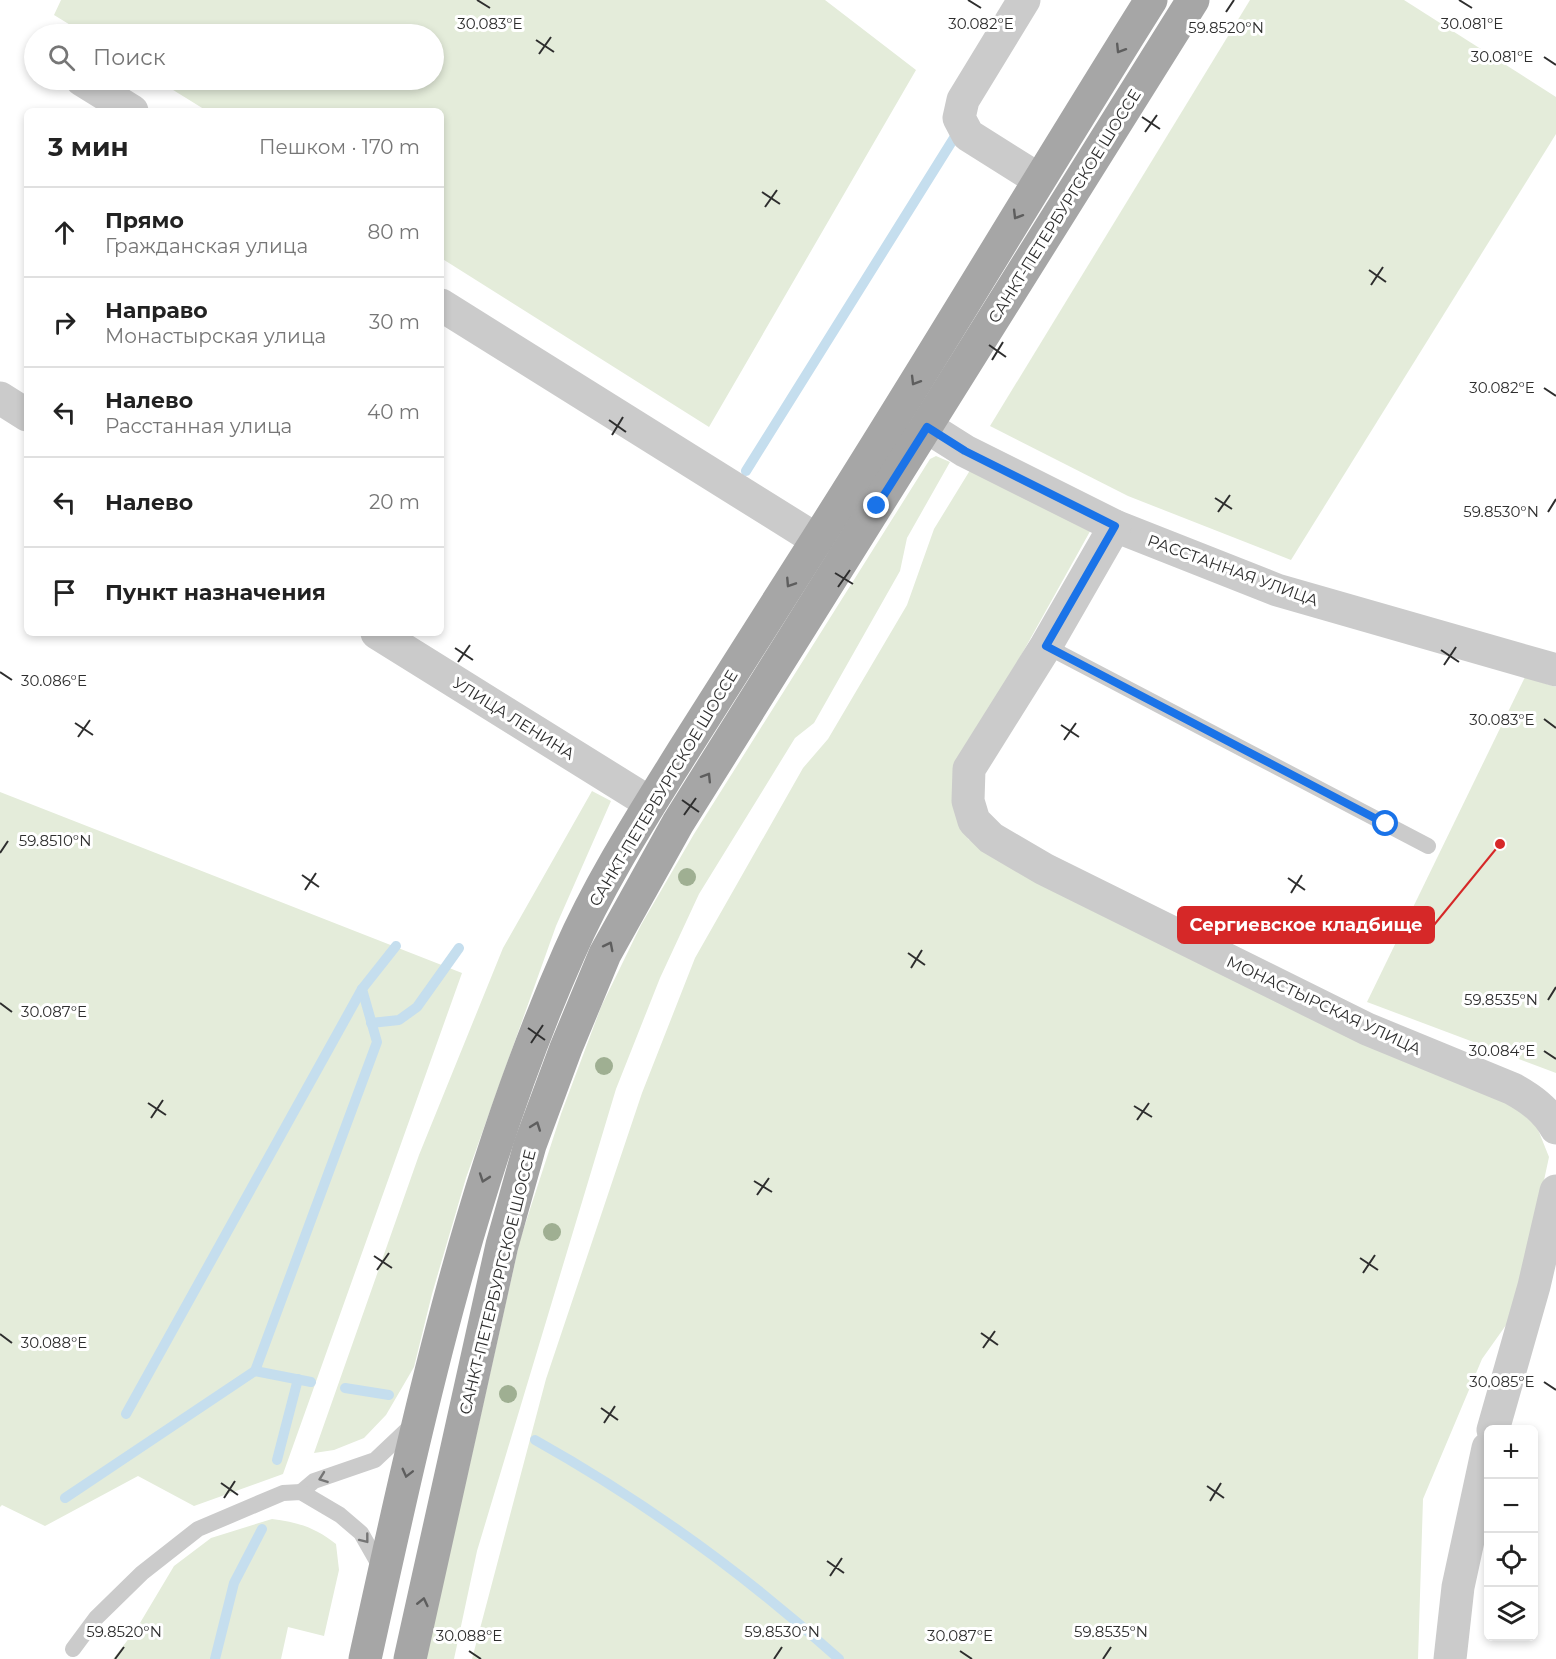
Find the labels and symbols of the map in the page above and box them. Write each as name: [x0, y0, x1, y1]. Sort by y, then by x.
text: 30.083°E: [457, 14, 523, 33]
text: 30.082°E: [948, 14, 1014, 33]
text: 30.081°E: [1441, 14, 1503, 33]
text: 59.8520°N: [1188, 18, 1264, 37]
one-way arrow: [1117, 43, 1128, 54]
text: 30.081°E: [1471, 47, 1533, 66]
street label: САНКТ-ПЕТЕРБУРГСКОЕ ШОССЕ: [984, 86, 1145, 327]
one-way arrow: [1012, 209, 1024, 219]
one-way arrow: [910, 375, 922, 385]
text: 30.082°E: [1469, 378, 1535, 397]
route end: [863, 492, 889, 518]
text: 59.8530°N: [1463, 502, 1539, 521]
street label: РАССТАННАЯ УЛИЦА: [1145, 531, 1321, 610]
one-way arrow: [786, 576, 797, 587]
street label: САНКТ-ПЕТЕРБУРГСКОЕ ШОССЕ: [585, 667, 742, 910]
text: 30.086°E: [21, 671, 87, 690]
street label: УЛИЦА ЛЕНИНА: [449, 673, 578, 764]
text: 30.083°E: [1469, 710, 1535, 729]
one-way arrow: [699, 773, 711, 783]
route start: [1372, 810, 1398, 836]
text: 59.8510°N: [19, 831, 91, 850]
callout: Сергиевское кладбище: [1178, 907, 1434, 943]
text: Сергиевское кладбище: [1190, 914, 1422, 936]
one-way arrow: [602, 941, 614, 952]
street label: МОНАСТЫРСКАЯ УЛИЦА: [1224, 952, 1424, 1059]
text: 59.8535°N: [1464, 990, 1538, 1009]
text: 30.087°E: [21, 1002, 87, 1021]
text: 30.084°E: [1469, 1041, 1535, 1060]
one-way arrow: [529, 1122, 542, 1132]
street label: САНКТ-ПЕТЕРБУРГСКОЕ ШОССЕ: [455, 1148, 540, 1416]
one-way arrow: [478, 1172, 491, 1183]
text: 30.088°E: [21, 1333, 87, 1352]
text: 30.085°E: [1469, 1372, 1535, 1391]
one-way arrow: [401, 1468, 414, 1478]
one-way arrow: [318, 1471, 329, 1483]
one-way arrow: [357, 1532, 368, 1543]
one-way arrow: [416, 1597, 429, 1607]
text: 59.8520°N: [86, 1622, 162, 1641]
text: 59.8530°N: [744, 1622, 820, 1641]
text: 59.8535°N: [1074, 1622, 1148, 1641]
text: 30.088°E: [436, 1626, 502, 1645]
text: 30.087°E: [927, 1626, 993, 1645]

